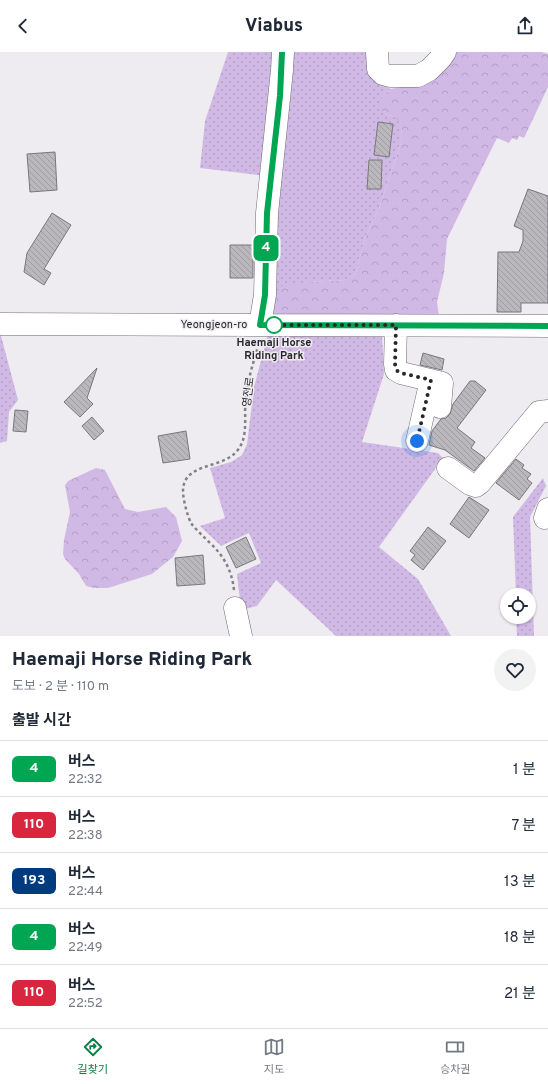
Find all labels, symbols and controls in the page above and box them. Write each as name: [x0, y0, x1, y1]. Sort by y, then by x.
icon: back: [12, 15, 34, 37]
text: Viabus: [245, 15, 303, 38]
icon: share: [514, 15, 536, 37]
line badge: 4: [253, 235, 279, 261]
text: 4: [262, 239, 271, 256]
marker: Haemaji Horse Riding Park: [265, 316, 283, 334]
street label: Yeongjeon-ro: [181, 318, 247, 332]
place label: Haemaji Horse Riding Park: [236, 336, 312, 363]
street label: 영전로: [240, 376, 258, 408]
your location: [407, 431, 427, 451]
map controls: [500, 588, 536, 624]
button: locate: [500, 588, 536, 624]
text: Haemaji Horse Riding Park: [12, 648, 252, 672]
button: heart: [494, 649, 536, 691]
text: 도보 · 2 분 · 110 m: [12, 679, 109, 695]
text: 출발 시간: [12, 712, 71, 731]
text: 버스: [68, 753, 96, 772]
text: 4: [30, 760, 39, 777]
text: 1 분: [513, 761, 536, 780]
text: 22:32: [68, 772, 102, 788]
text: 버스: [68, 809, 96, 828]
text: 110: [24, 816, 44, 833]
text: 7 분: [511, 817, 536, 836]
text: 22:38: [68, 828, 103, 844]
text: 버스: [68, 865, 96, 884]
text: 193: [23, 872, 45, 889]
text: 13 분: [504, 873, 536, 892]
text: 22:44: [68, 884, 103, 900]
text: 버스: [68, 921, 96, 940]
text: 4: [30, 928, 39, 945]
text: 18 분: [504, 929, 536, 948]
text: 22:49: [68, 940, 102, 956]
text: 버스: [68, 977, 96, 996]
text: 110: [24, 984, 44, 1001]
text: 21 분: [504, 985, 536, 1004]
text: 22:52: [68, 996, 103, 1012]
tab: 길찾기: [78, 1036, 108, 1077]
tab: 지도: [263, 1036, 285, 1077]
tab: 승차권: [440, 1036, 470, 1077]

